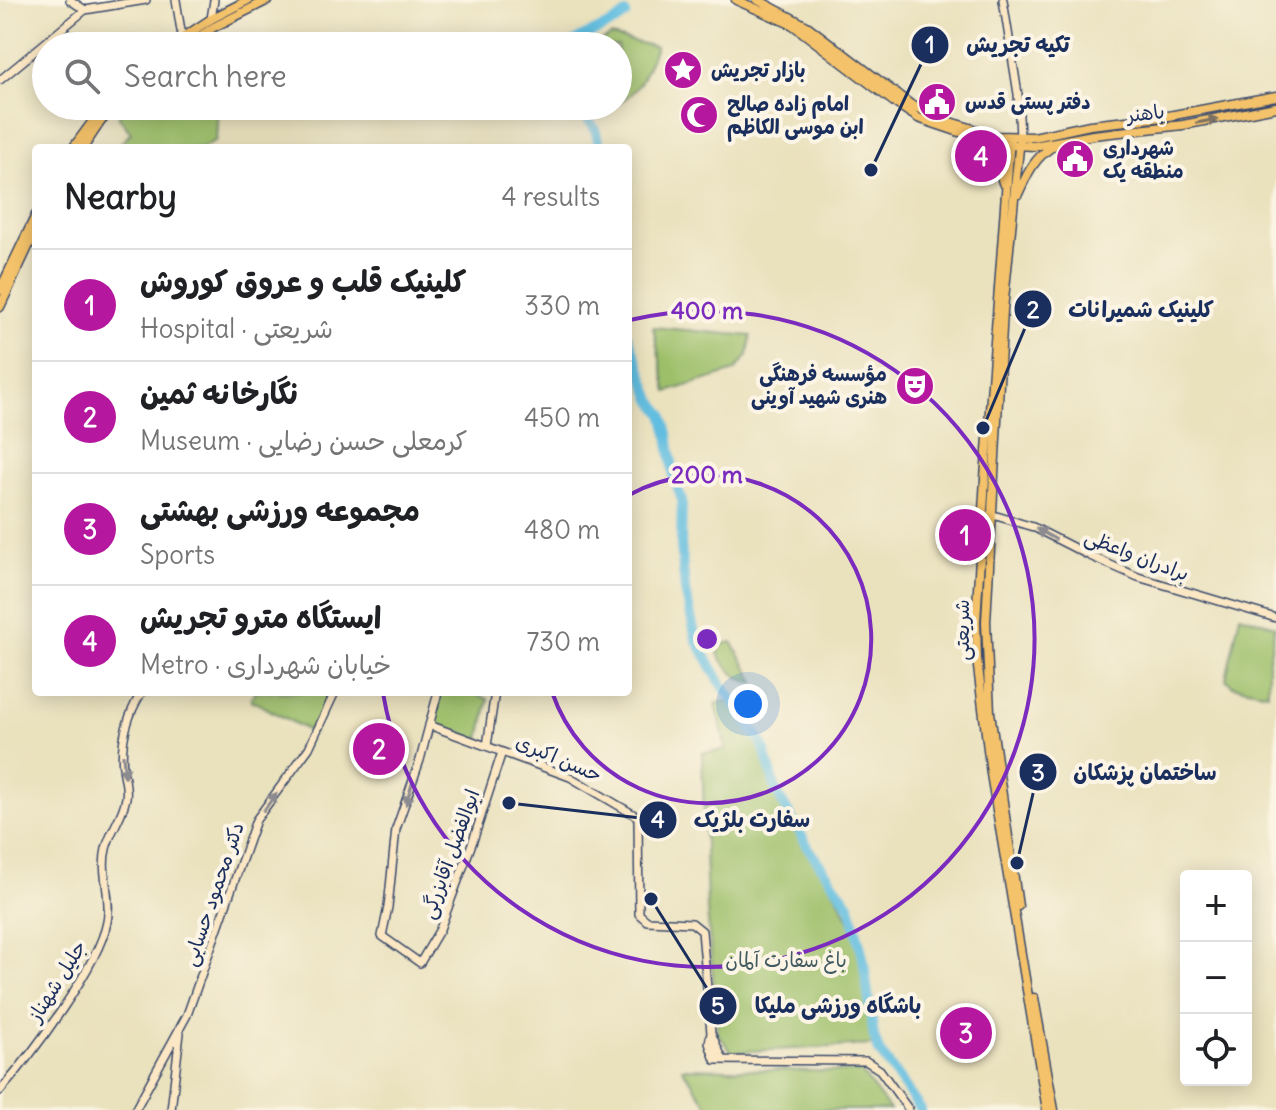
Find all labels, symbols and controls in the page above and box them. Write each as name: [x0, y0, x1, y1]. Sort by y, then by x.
callout: تکیه تجریش: [910, 22, 1085, 68]
text: 1: [925, 29, 935, 59]
text: تکیه تجریش: [966, 30, 1070, 58]
search box: [32, 32, 632, 120]
place icon: بازار تجریش: [662, 49, 704, 91]
icon: search: [60, 54, 104, 98]
text: Search here: [124, 57, 287, 95]
place label: بازار تجریش: [711, 57, 806, 83]
public building icon: دفتر پستی قدس: [916, 81, 958, 123]
place label: دفتر پستی قدس: [965, 89, 1091, 115]
place label: امام زاده صالح ابن موسى الكاظم: [727, 91, 864, 142]
mosque icon: امام زاده صالح ابن موسى الكاظم: [678, 94, 720, 136]
street label: باهنر: [1124, 98, 1166, 127]
one-way arrow: [1195, 114, 1220, 126]
pin: 4: [955, 126, 1007, 186]
place label: شهرداری منطقه یک: [1103, 135, 1184, 183]
public building icon: شهرداری منطقه یک: [1054, 138, 1096, 180]
text: Nearby: [64, 175, 177, 218]
text: 4 results: [502, 180, 600, 213]
text: کلینیک قلب و عروق کوروش: [140, 262, 466, 300]
callout: کلینیک شمیرانات: [1013, 286, 1230, 332]
text: 1: [85, 289, 95, 322]
text: 330 m: [524, 289, 600, 322]
text: 2: [1026, 294, 1040, 324]
text: 400 m: [671, 295, 743, 325]
text: کلینیک شمیرانات: [1068, 295, 1214, 323]
text: Hospital · شریعتی: [140, 312, 333, 345]
place label: مؤسسه فرهنگی هنری شهید آوینی: [751, 361, 887, 410]
theatre icon: مؤسسه فرهنگی هنری شهید آوینی: [894, 365, 936, 407]
text: نگارخانه ثمین: [140, 374, 298, 412]
text: 2: [83, 401, 97, 434]
text: 450 m: [524, 401, 600, 434]
text: Museum · کرمعلی حسن رضایی: [140, 424, 467, 457]
text: 200 m: [671, 459, 743, 489]
text: مجموعه ورزشی بهشتی: [140, 491, 420, 529]
pin: 1: [939, 505, 991, 565]
text: 3: [83, 513, 97, 546]
text: 480 m: [524, 513, 600, 546]
street label: برادران واعظی: [1081, 523, 1193, 587]
one-way arrow: [1035, 527, 1057, 541]
text: Sports: [140, 538, 215, 571]
text: ایستگاه مترو تجریش: [140, 598, 382, 636]
street label: شریعتی: [949, 599, 975, 661]
text: 4: [82, 625, 98, 658]
text: 730 m: [526, 625, 600, 658]
centre of rings: [693, 625, 721, 653]
text: Metro · خیابان شهرداری: [140, 648, 391, 681]
your location: [728, 684, 768, 724]
pin: 2: [353, 719, 405, 779]
street label: حسن اکبری: [512, 728, 606, 787]
callout: ساختمان پزشکان: [1018, 749, 1233, 795]
one-way arrow: [118, 754, 131, 779]
text: 3: [1031, 757, 1045, 787]
text: ساختمان پزشکان: [1073, 758, 1217, 787]
one-way arrow: [402, 782, 415, 806]
street label: ابوالفضل آقابزرگی: [415, 786, 485, 922]
one-way arrow: [261, 792, 277, 813]
callout: سفارت بلژیک: [638, 797, 826, 843]
text: 4: [651, 804, 665, 834]
text: سفارت بلژیک: [694, 805, 810, 833]
street label: دکتر محمود حسابی: [176, 819, 250, 969]
map controls: [1180, 870, 1252, 1086]
button: +: [1180, 870, 1252, 942]
street label: جلیل شهناز: [21, 935, 91, 1028]
button: −: [1180, 942, 1252, 1014]
park label: باغ سفارت آلمان: [725, 947, 847, 974]
callout: باشگاه ورزشی ملیکا: [698, 983, 937, 1029]
text: 5: [711, 990, 725, 1020]
text: باشگاه ورزشی ملیکا: [755, 991, 921, 1020]
pin: 3: [940, 1003, 992, 1063]
button: locate: [1180, 1014, 1252, 1086]

